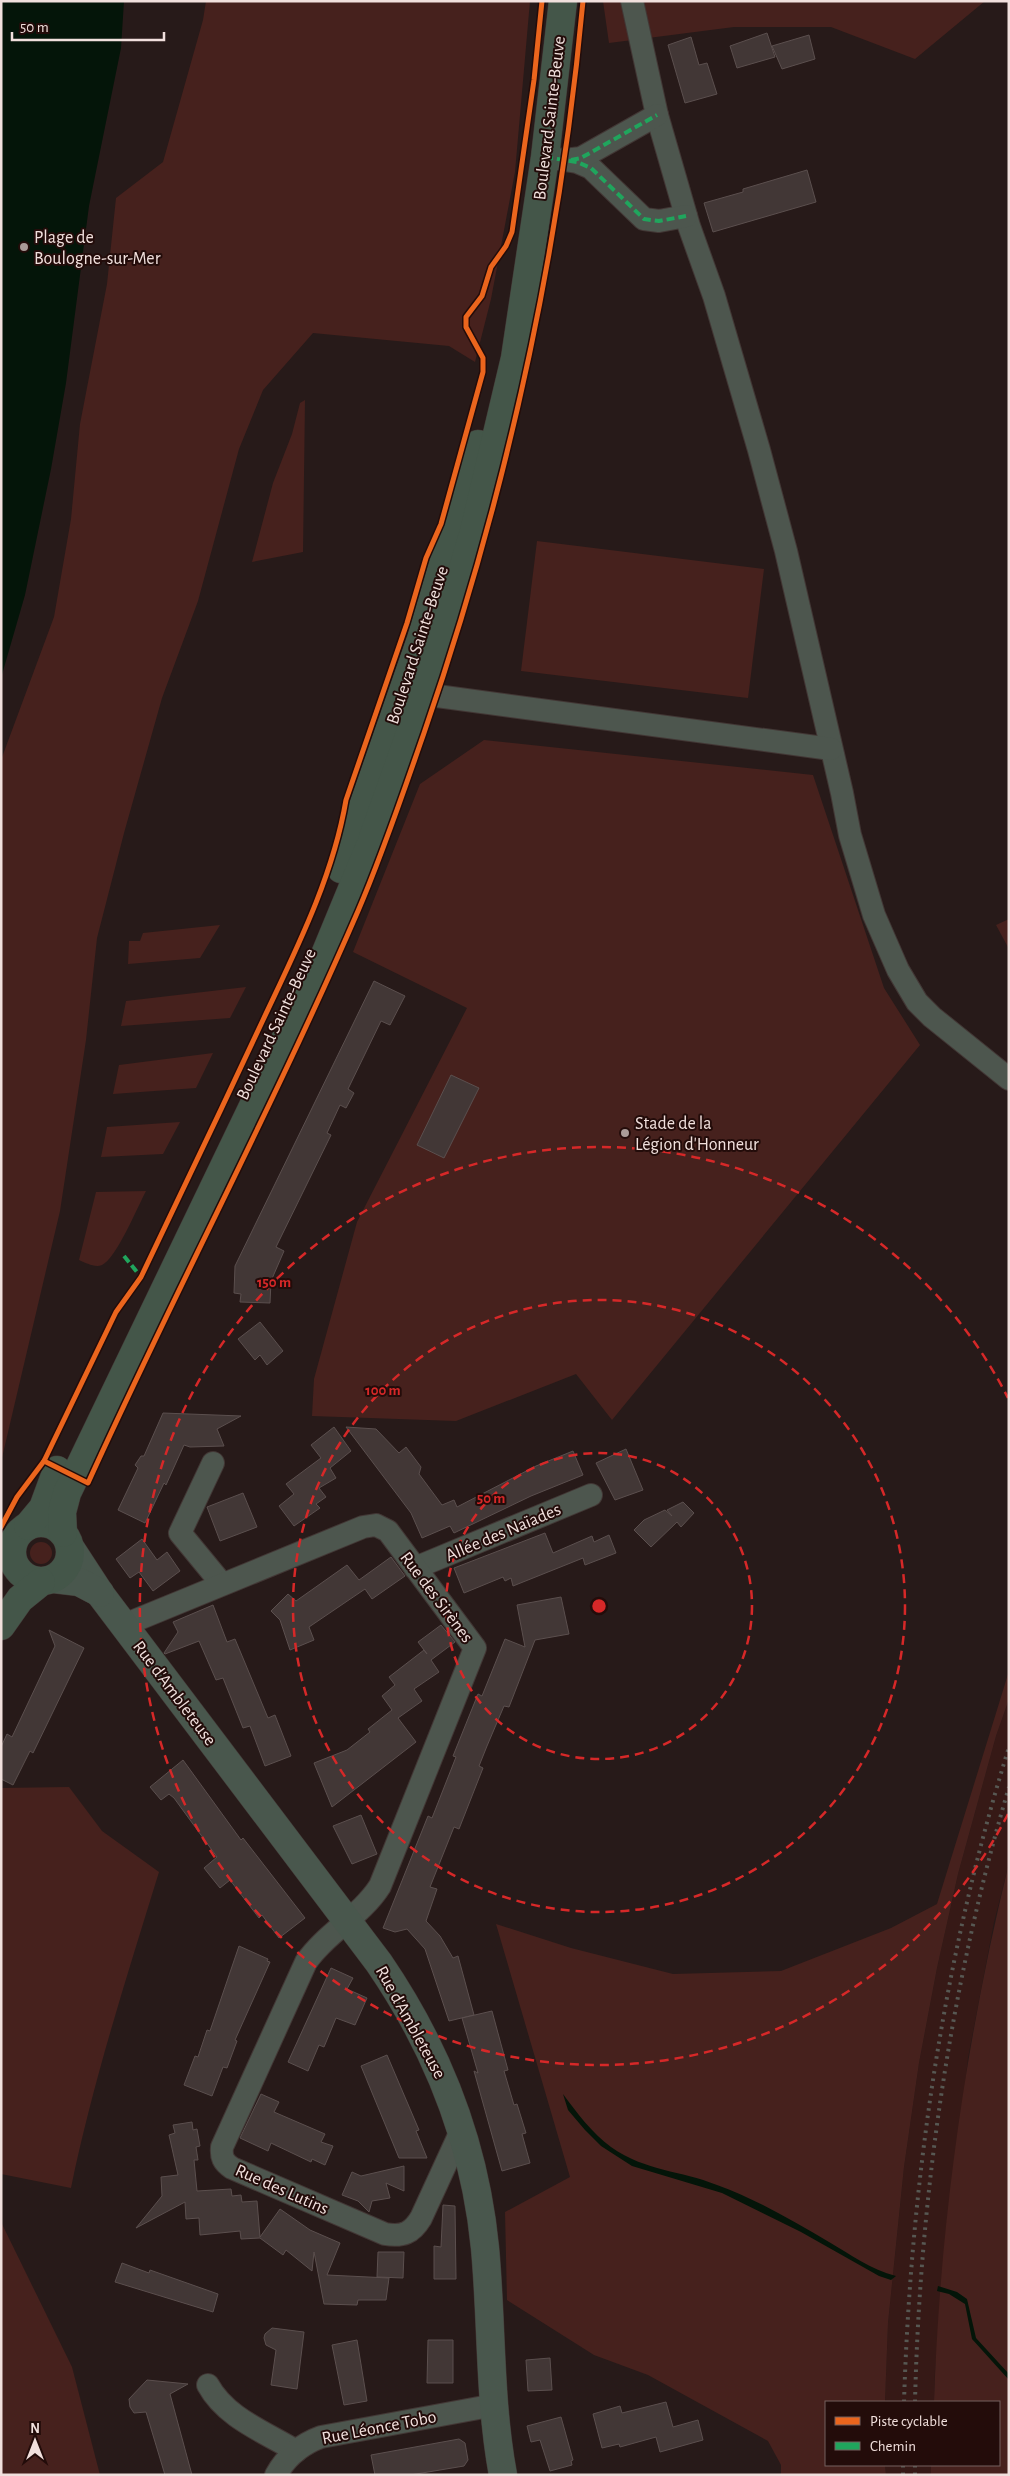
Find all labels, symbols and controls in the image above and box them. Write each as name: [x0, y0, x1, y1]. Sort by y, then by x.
scale bar: [12, 10, 165, 42]
text: 50 m: [20, 20, 49, 35]
street label: Boulevard Sainte-Beuve: [531, 35, 569, 201]
place label: Plage de Boulogne-sur-Mer: [34, 229, 161, 268]
marker: Plage de Boulogne-sur-Mer: [18, 241, 30, 253]
street label: Boulevard Sainte-Beuve: [384, 564, 452, 727]
street label: Boulevard Sainte-Beuve: [234, 946, 320, 1103]
place label: Stade de la Légion d'Honneur: [635, 1115, 759, 1154]
marker: Stade de la Légion d'Honneur: [619, 1127, 631, 1139]
text: 150 m: [257, 1275, 291, 1290]
text: 100 m: [365, 1383, 401, 1398]
text: 50 m: [477, 1491, 505, 1506]
street label: Allée des Naïades: [443, 1501, 564, 1565]
street label: Rue des Sirènes: [396, 1549, 476, 1646]
centre of rings: [590, 1597, 608, 1615]
street label: Rue d'Ambleteuse: [129, 1638, 219, 1749]
street label: Rue d'Ambleteuse: [372, 1963, 449, 2082]
street label: Rue des Lutins: [232, 2161, 331, 2218]
legend: [825, 2401, 1000, 2466]
street label: Rue Léonce Tobo: [320, 2408, 438, 2448]
text: Piste cyclable: [870, 2414, 948, 2429]
north arrow: [10, 2416, 60, 2466]
text: N: [30, 2422, 40, 2436]
text: Chemin: [870, 2439, 916, 2454]

